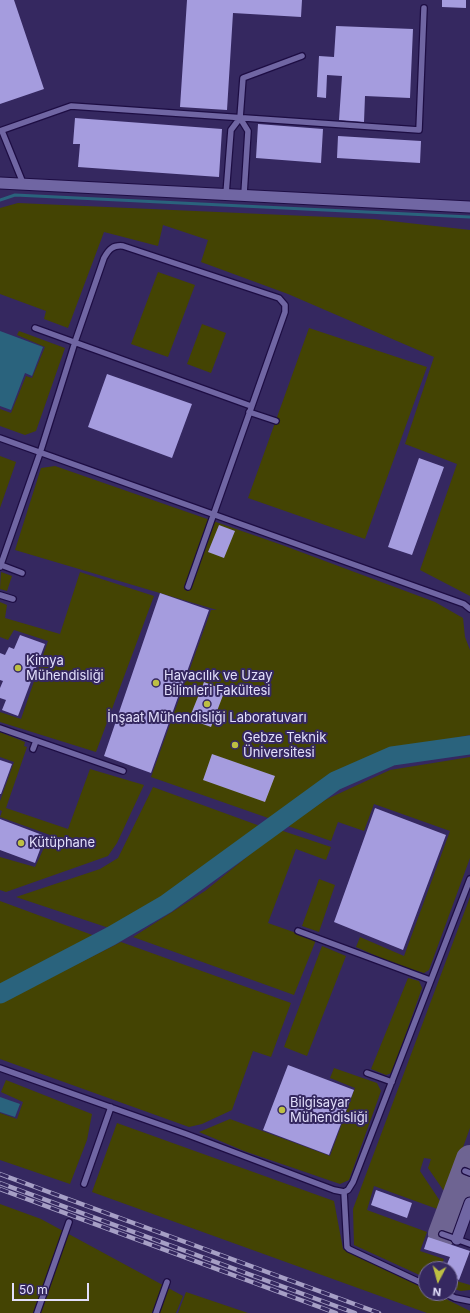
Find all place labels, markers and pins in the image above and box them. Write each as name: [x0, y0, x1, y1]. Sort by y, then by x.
place label: Kimya Mühendisliği: [26, 653, 104, 684]
marker: Kimya Mühendisliği: [13, 663, 23, 673]
place label: Havacılık ve Uzay Bilimleri Fakültesi: [164, 668, 273, 699]
marker: Havacılık ve Uzay Bilimleri Fakültesi: [151, 678, 161, 688]
marker: İnşaat Mühendisliği Laboratuvarı: [202, 699, 212, 709]
place label: İnşaat Mühendisliği Laboratuvarı: [107, 710, 307, 726]
place label: Gebze Teknik Üniversitesi: [243, 730, 326, 761]
marker: Gebze Teknik Üniversitesi: [230, 740, 240, 750]
place label: Kütüphane: [29, 835, 95, 851]
marker: Kütüphane: [16, 838, 26, 848]
place label: Bilgisayar Mühendisliği: [290, 1095, 368, 1126]
marker: Bilgisayar Mühendisliği: [277, 1105, 287, 1115]

